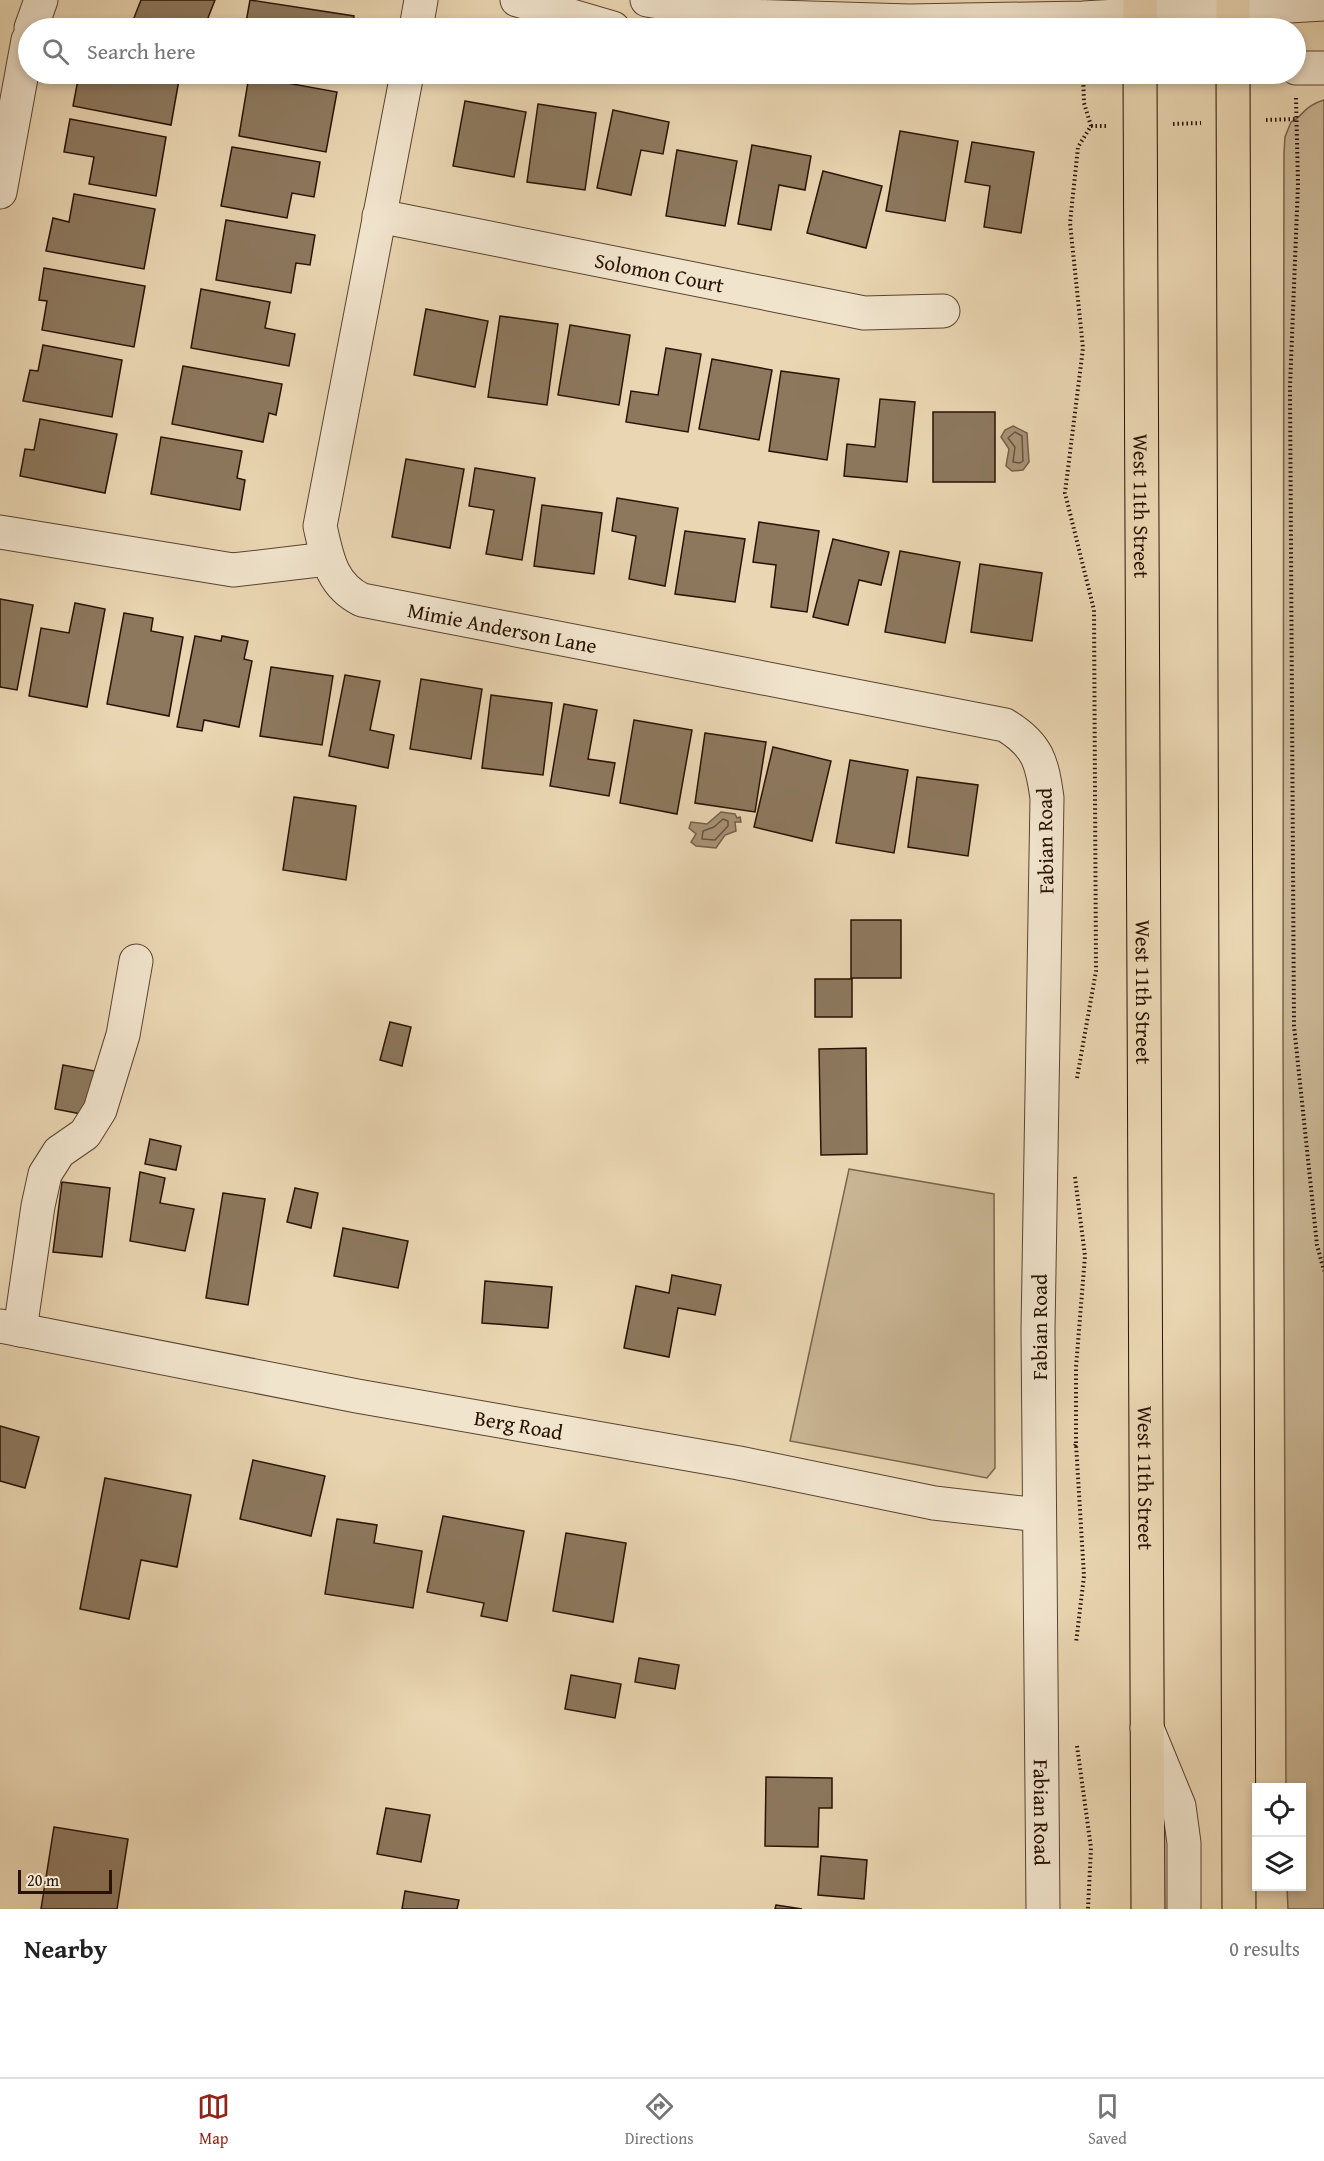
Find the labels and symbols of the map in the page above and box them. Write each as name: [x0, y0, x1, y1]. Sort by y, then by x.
street label: Solomon Court: [592, 244, 728, 300]
street label: West 11th Street: [1126, 434, 1158, 579]
street label: Mimie Anderson Lane: [405, 594, 600, 661]
street label: Fabian Road: [1029, 787, 1061, 894]
street label: West 11th Street: [1128, 920, 1160, 1065]
street label: Fabian Road: [1024, 1273, 1055, 1380]
street label: Berg Road: [472, 1401, 566, 1447]
street label: West 11th Street: [1130, 1406, 1162, 1551]
street label: Fabian Road: [1026, 1759, 1058, 1867]
scale bar: [18, 1867, 112, 1894]

